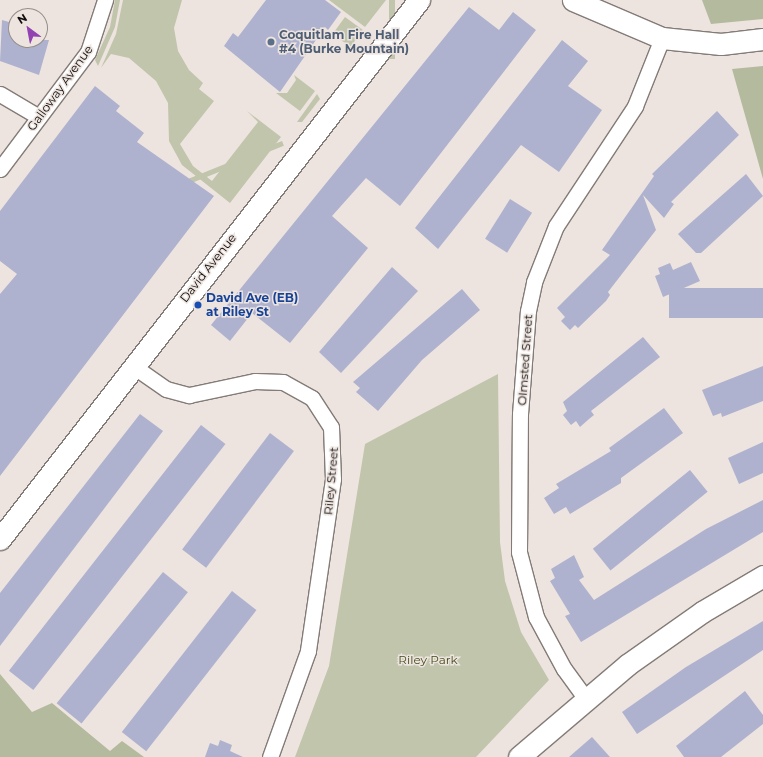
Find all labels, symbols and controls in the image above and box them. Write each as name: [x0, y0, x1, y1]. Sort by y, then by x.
north arrow: [8, 8, 48, 48]
text: N: [15, 10, 30, 27]
place label: Coquitlam Fire Hall #4 (Burke Mountain): [279, 28, 409, 56]
marker: Coquitlam Fire Hall #4 (Burke Mountain): [266, 37, 276, 47]
street label: Galloway Avenue: [24, 42, 96, 134]
street label: David Avenue: [177, 231, 239, 305]
place label: David Ave (EB) at Riley St: [206, 291, 298, 319]
marker: David Ave (EB) at Riley St: [193, 300, 203, 310]
street label: Olmsted Street: [515, 314, 535, 406]
street label: Riley Street: [321, 446, 341, 516]
park label: Riley Park: [398, 653, 458, 667]

